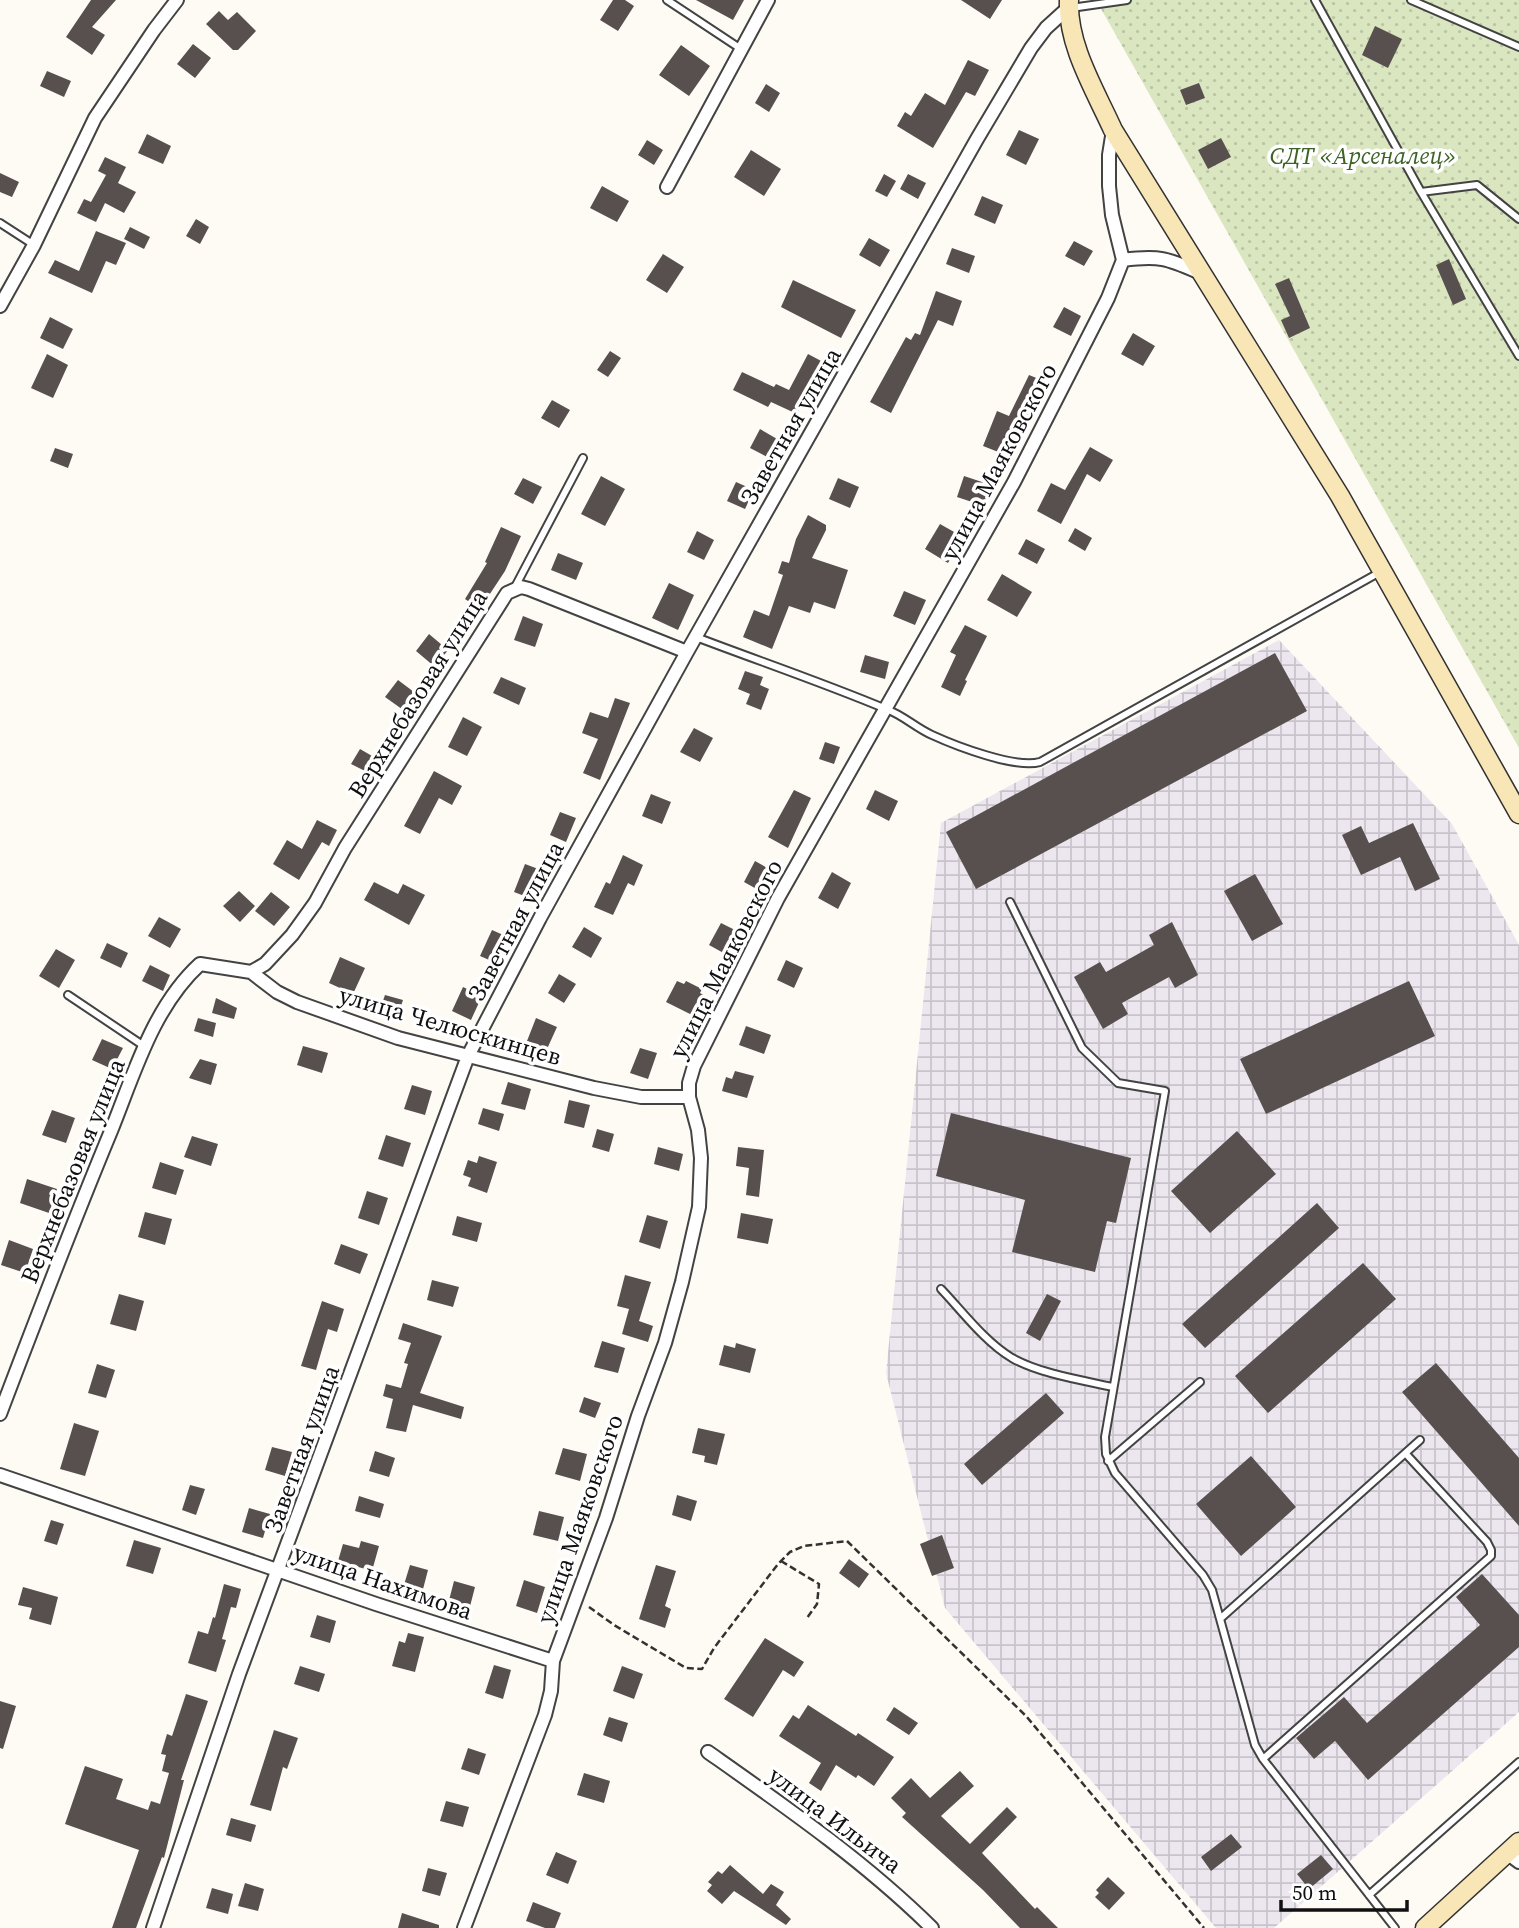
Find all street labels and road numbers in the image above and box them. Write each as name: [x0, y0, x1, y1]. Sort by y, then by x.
street label: Заветная улица: [732, 341, 849, 510]
street label: улица Маяковского: [933, 357, 1065, 566]
street label: Верхнебазовая улица: [340, 583, 495, 804]
street label: Заветная улица: [460, 835, 572, 1006]
street label: улица Маяковского: [661, 854, 790, 1064]
street label: улица Челюскинцев: [335, 978, 565, 1073]
street label: Верхнебазовая улица: [12, 1053, 133, 1288]
street label: Заветная улица: [256, 1360, 347, 1537]
street label: улица Маяковского: [528, 1410, 631, 1628]
street label: улица Нахимова: [289, 1535, 478, 1628]
street label: улица Ильича: [762, 1759, 909, 1881]

